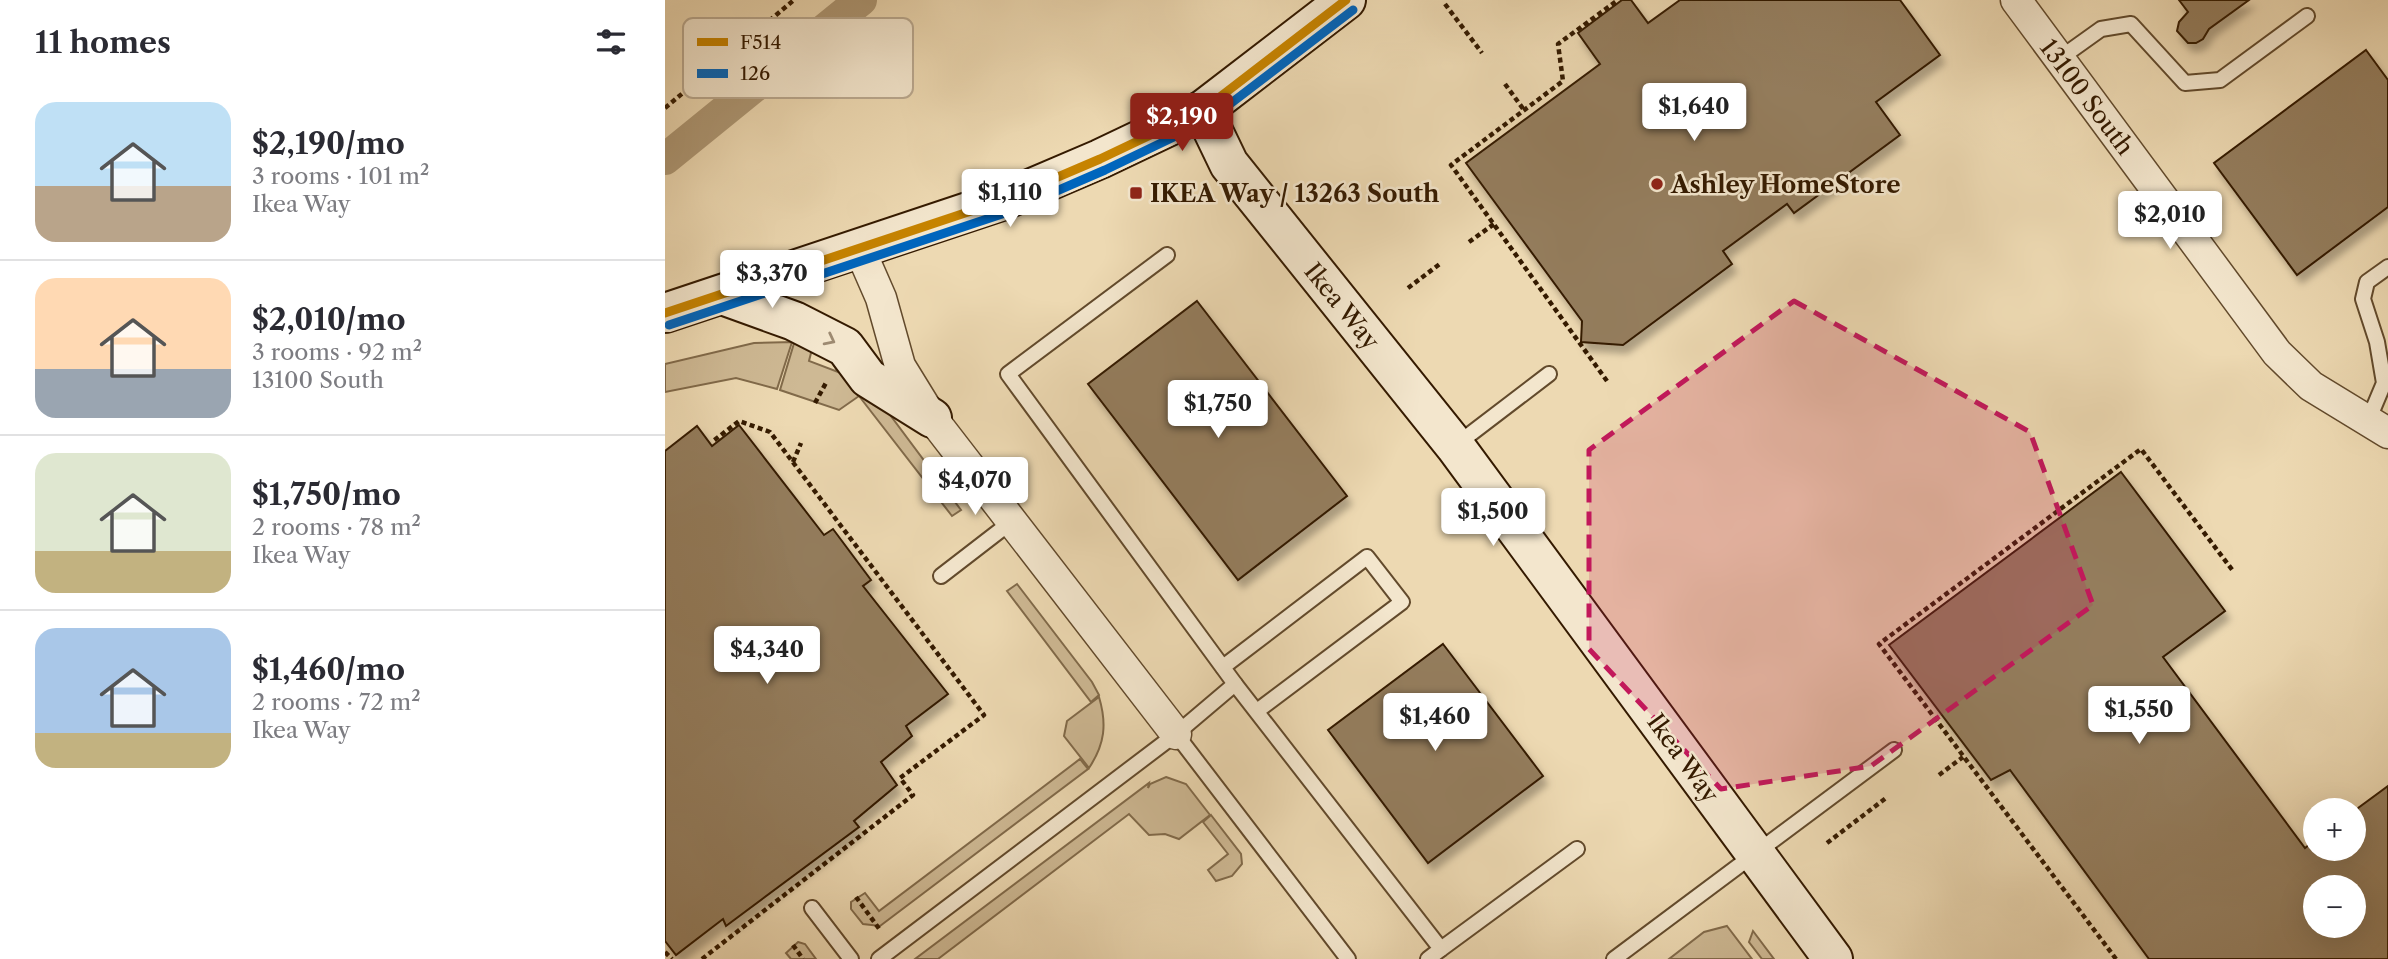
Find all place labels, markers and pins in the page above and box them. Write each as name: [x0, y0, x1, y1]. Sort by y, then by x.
pin: $1,640: [1637, 83, 1751, 143]
pin: $2,190: [1125, 94, 1239, 153]
pin: $1,110: [953, 170, 1067, 229]
place label: Ashley HomeStore: [1670, 170, 1901, 199]
marker: Ashley HomeStore: [1649, 176, 1665, 192]
place label: IKEA Way / 13263 South: [1150, 179, 1440, 208]
marker: IKEA Way / 13263 South: [1128, 185, 1144, 201]
pin: $2,010: [2113, 191, 2227, 251]
pin: $3,370: [715, 250, 829, 310]
pin: $1,750: [1161, 380, 1275, 440]
pin: $4,070: [918, 458, 1032, 517]
pin: $1,500: [1436, 489, 1550, 548]
pin: $4,340: [710, 626, 824, 686]
pin: $1,550: [2082, 686, 2196, 746]
pin: $1,460: [1378, 694, 1492, 753]

